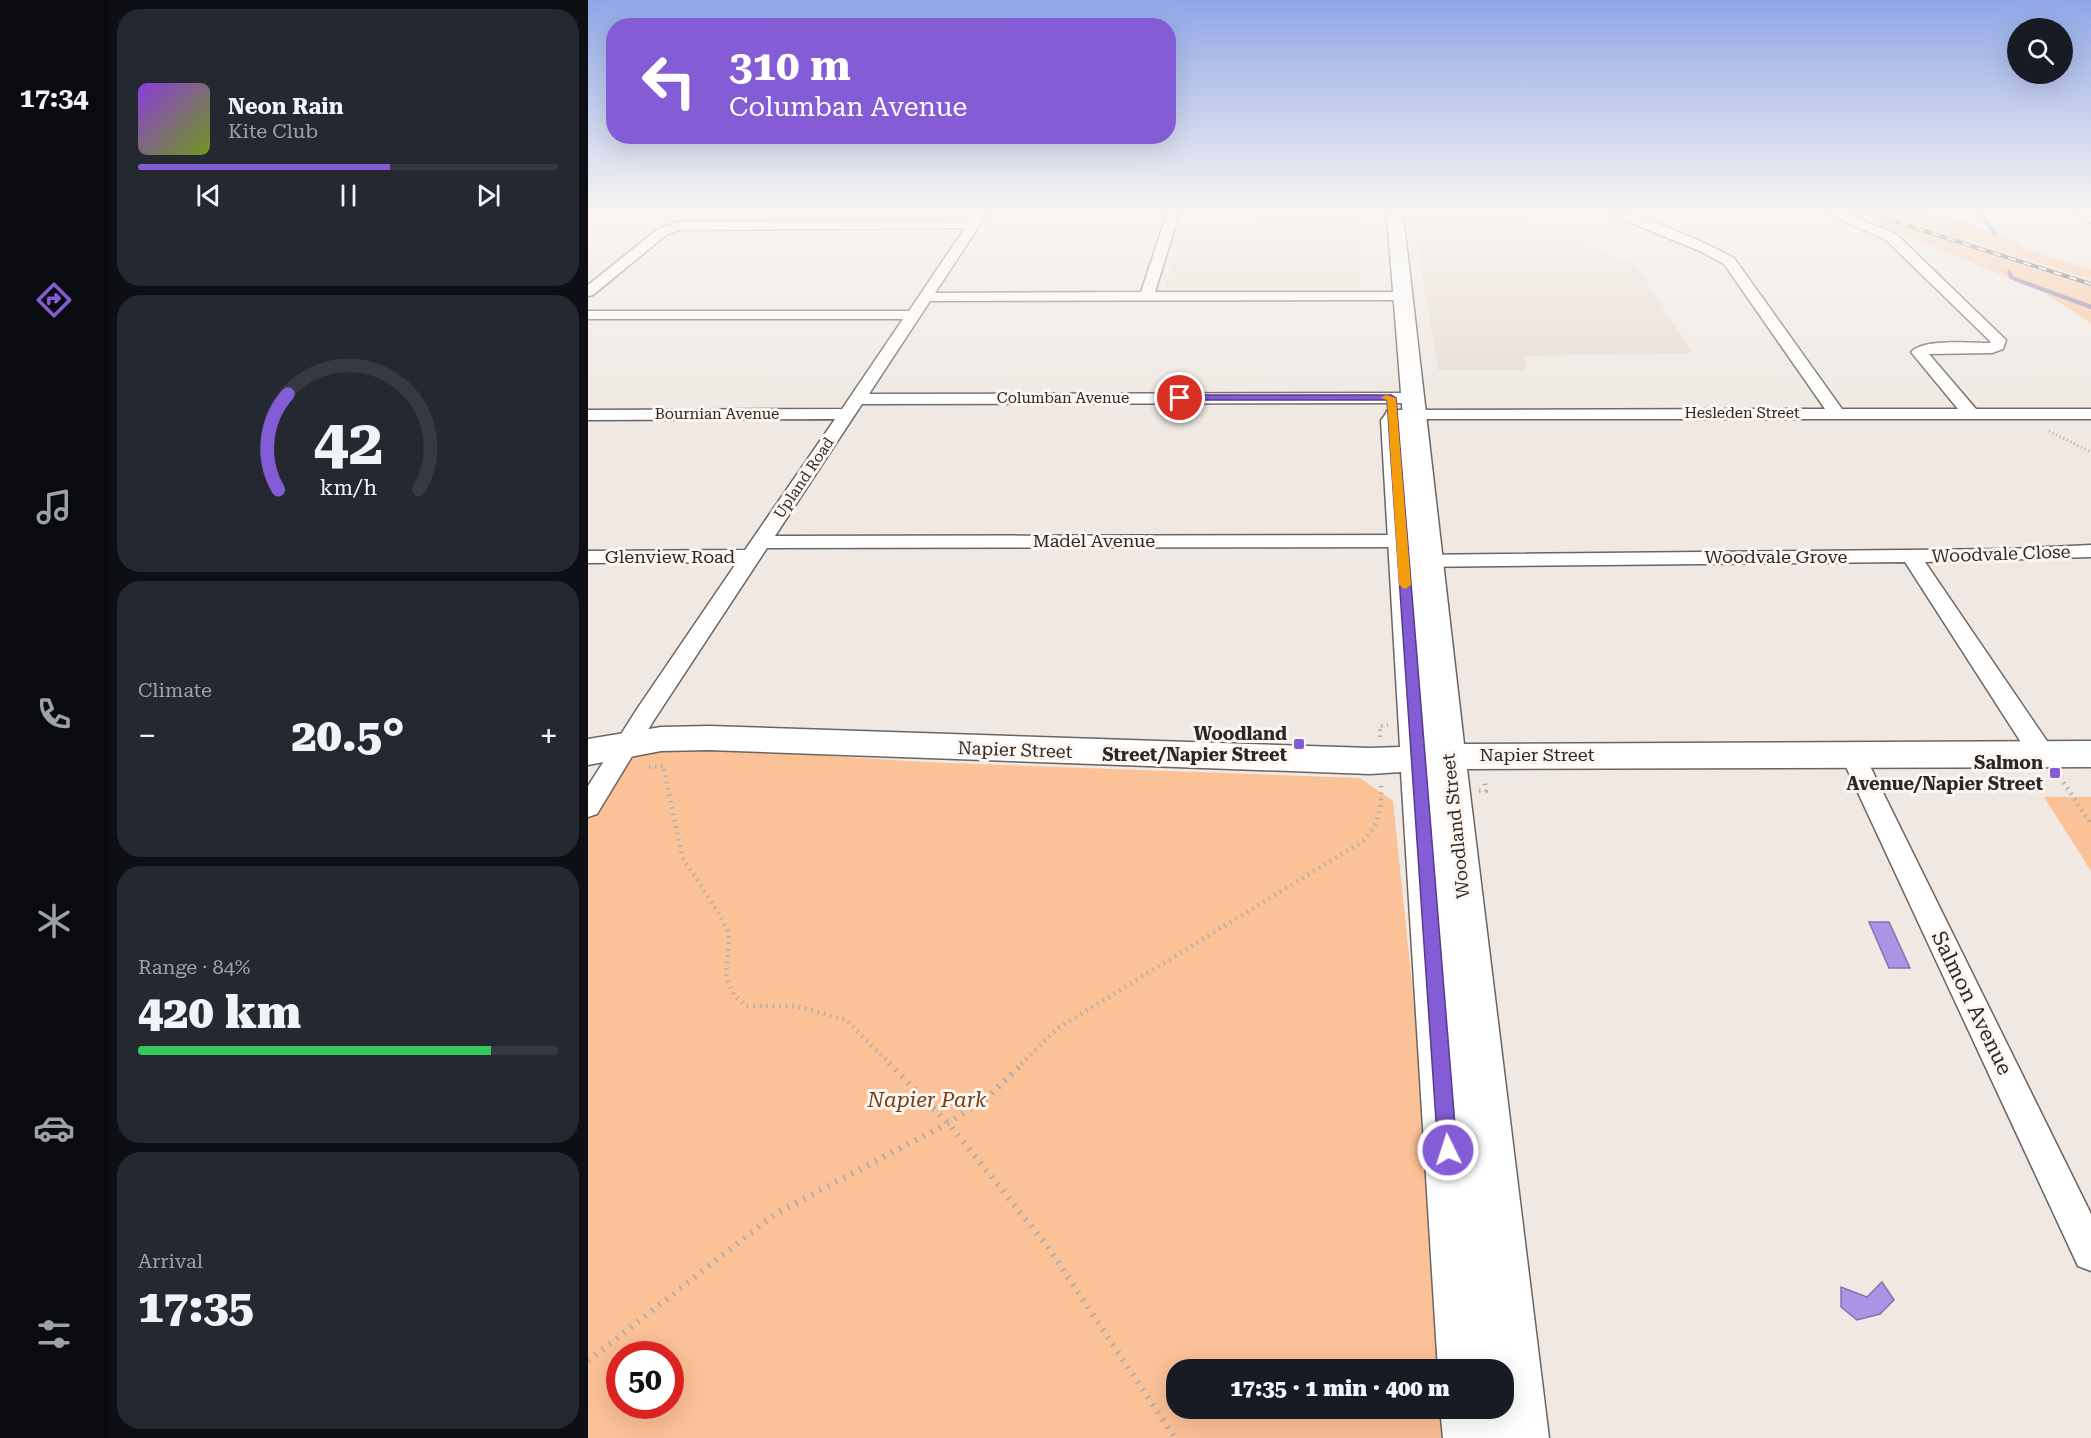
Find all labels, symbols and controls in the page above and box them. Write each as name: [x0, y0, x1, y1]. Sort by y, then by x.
map controls: [2007, 18, 2073, 84]
button: search: [2007, 18, 2073, 84]
text: 310 m: [729, 41, 851, 90]
icon: left: [630, 42, 708, 120]
text: 17:34: [20, 82, 88, 114]
text: Columban Avenue: [729, 91, 967, 123]
text: Neon Rain: [228, 94, 343, 119]
text: Kite Club: [228, 119, 318, 143]
icon: previous: [192, 179, 225, 212]
icon: pause: [332, 179, 365, 212]
icon: next: [472, 179, 505, 212]
icon: directions: [33, 279, 75, 321]
pin: [1154, 372, 1205, 423]
icon: arrive: [1163, 381, 1196, 414]
street label: Columban Avenue: [997, 389, 1129, 407]
street label: Hesleden Street: [1685, 404, 1800, 422]
street label: Bournian Avenue: [655, 405, 779, 423]
text: 42: [313, 406, 383, 479]
street label: Upland Road: [770, 434, 838, 522]
text: km/h: [319, 476, 377, 501]
icon: music: [33, 486, 75, 528]
street label: Madel Avenue: [1033, 530, 1155, 551]
street label: Woodvale Close: [1931, 541, 2071, 566]
street label: Glenview Road: [605, 546, 736, 567]
street label: Woodvale Grove: [1705, 546, 1848, 567]
text: Climate: [138, 678, 212, 702]
icon: phone: [33, 693, 75, 735]
text: 20.5°: [291, 709, 405, 762]
text: −: [138, 716, 156, 755]
text: +: [540, 716, 558, 755]
place label: Woodland Street/Napier Street: [1102, 723, 1287, 765]
street label: Napier Street: [957, 737, 1073, 762]
marker: Woodland Street/Napier Street: [1292, 737, 1306, 751]
street label: Napier Street: [1480, 744, 1595, 765]
street label: Woodland Street: [1437, 752, 1474, 900]
place label: Salmon Avenue/Napier Street: [1846, 752, 2043, 794]
marker: Salmon Avenue/Napier Street: [2048, 766, 2062, 780]
icon: climate: [33, 900, 75, 942]
street label: Salmon Avenue: [1927, 927, 2017, 1079]
text: Range · 84%: [138, 955, 250, 979]
text: 420 km: [138, 986, 301, 1039]
park label: Napier Park: [867, 1088, 987, 1112]
icon: car: [33, 1107, 75, 1149]
position arrow: [1416, 1118, 1480, 1182]
text: Arrival: [138, 1249, 203, 1273]
text: 17:35: [138, 1280, 254, 1333]
icon: filters: [33, 1313, 75, 1355]
speed limit sign: 50: [606, 1341, 684, 1419]
text: 17:35 · 1 min · 400 m: [1230, 1376, 1450, 1401]

